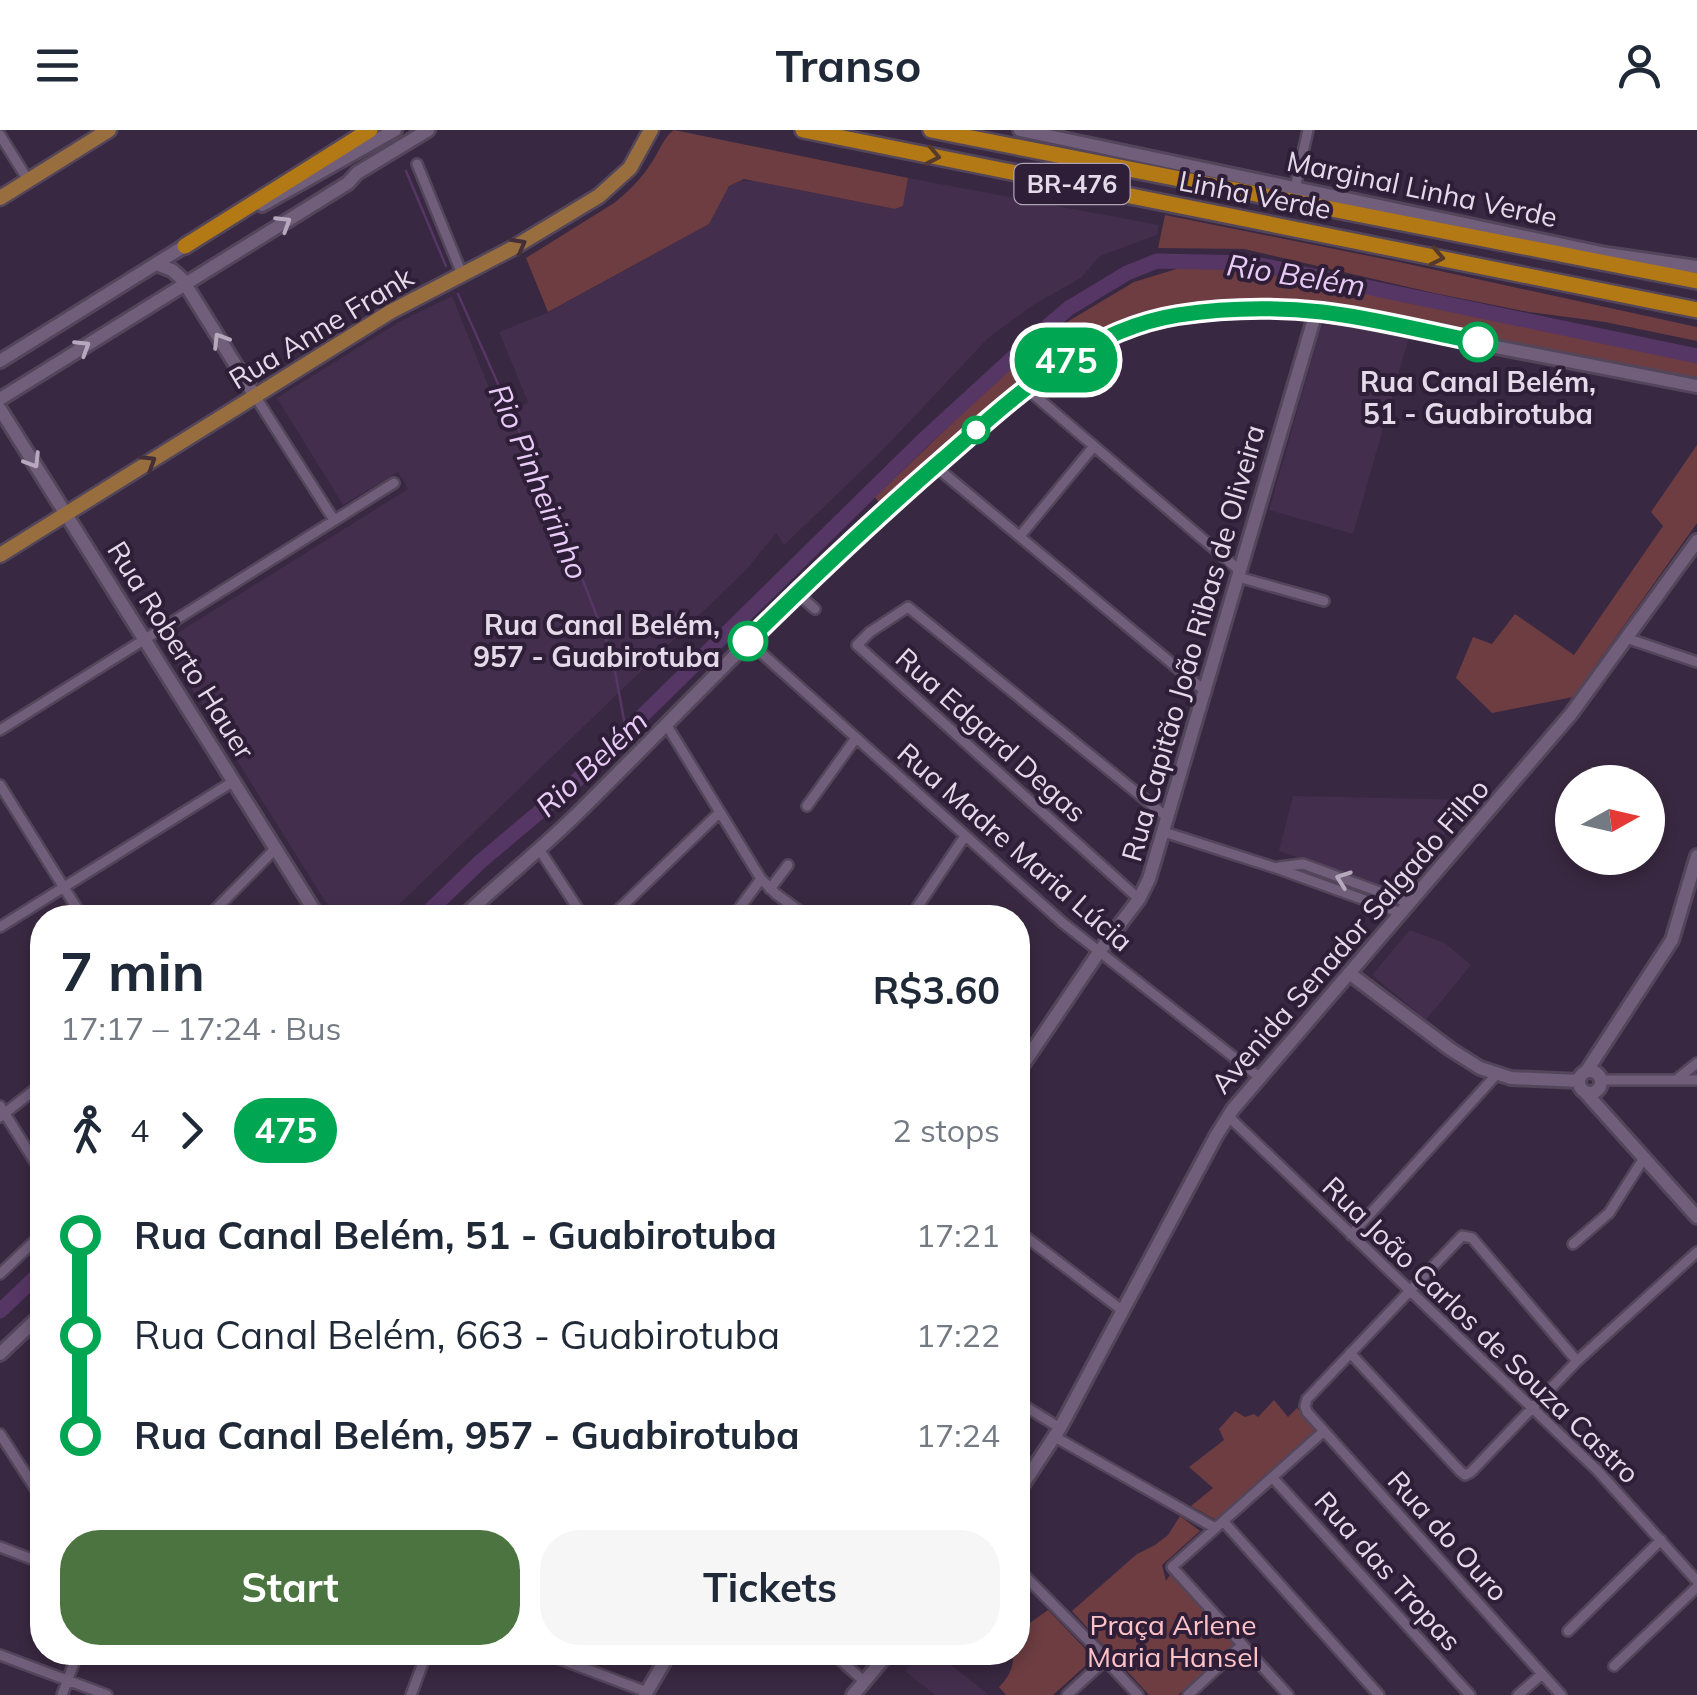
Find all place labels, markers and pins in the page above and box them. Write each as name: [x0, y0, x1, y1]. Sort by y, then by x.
marker: Rua Canal Belém, 51 - Guabirotuba: [1459, 323, 1497, 361]
place label: Rua Canal Belém, 51 - Guabirotuba: [1360, 364, 1596, 431]
unlabelled marker: [963, 417, 989, 443]
place label: Rua Canal Belém, 957 - Guabirotuba: [473, 607, 720, 674]
marker: Rua Canal Belém, 957 - Guabirotuba: [729, 622, 767, 660]

